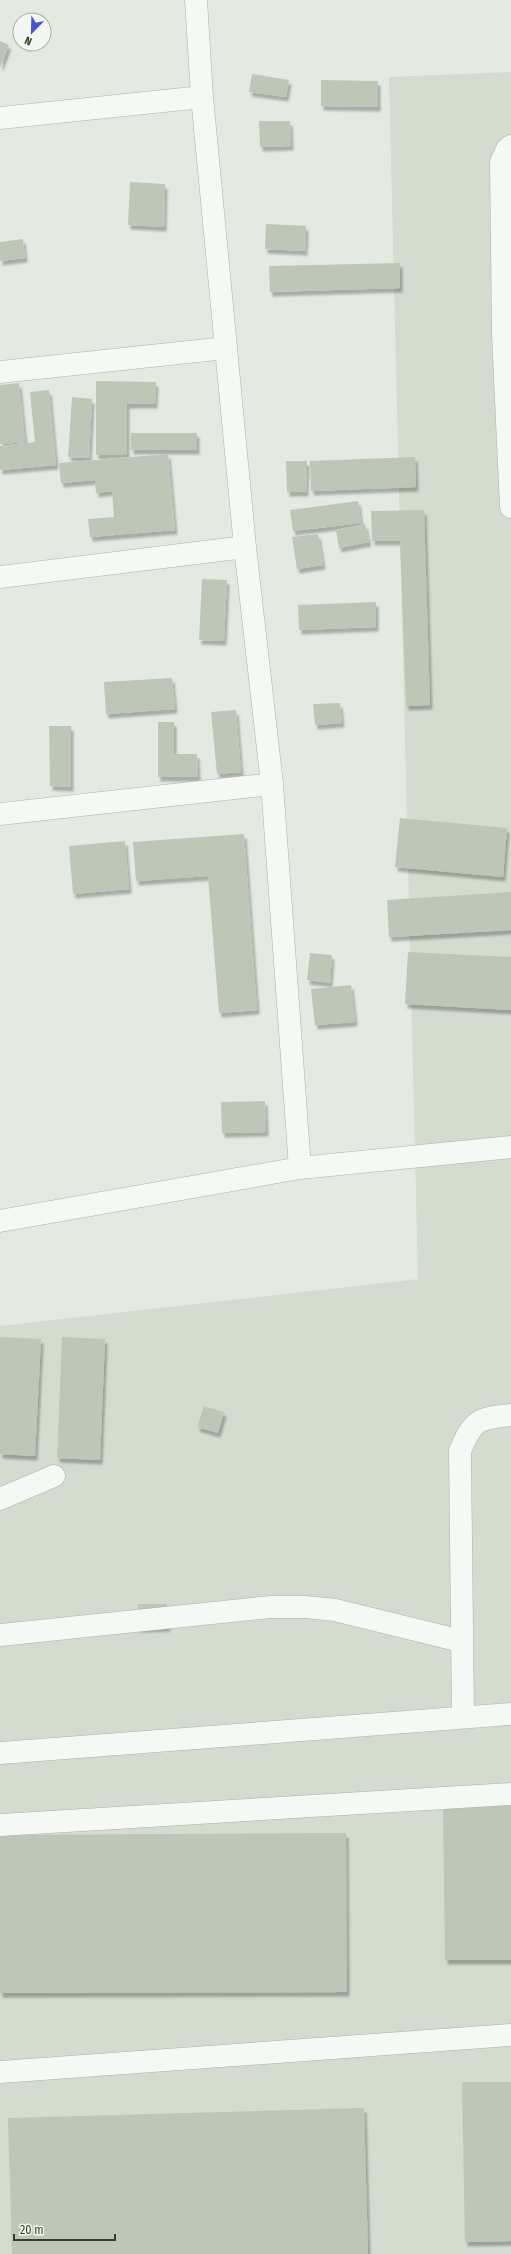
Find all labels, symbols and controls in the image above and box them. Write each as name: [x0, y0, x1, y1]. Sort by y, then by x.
north arrow: [12, 12, 52, 52]
text: N: [23, 33, 34, 48]
scale bar: [14, 2216, 115, 2242]
text: 20 m: [20, 2223, 44, 2237]

